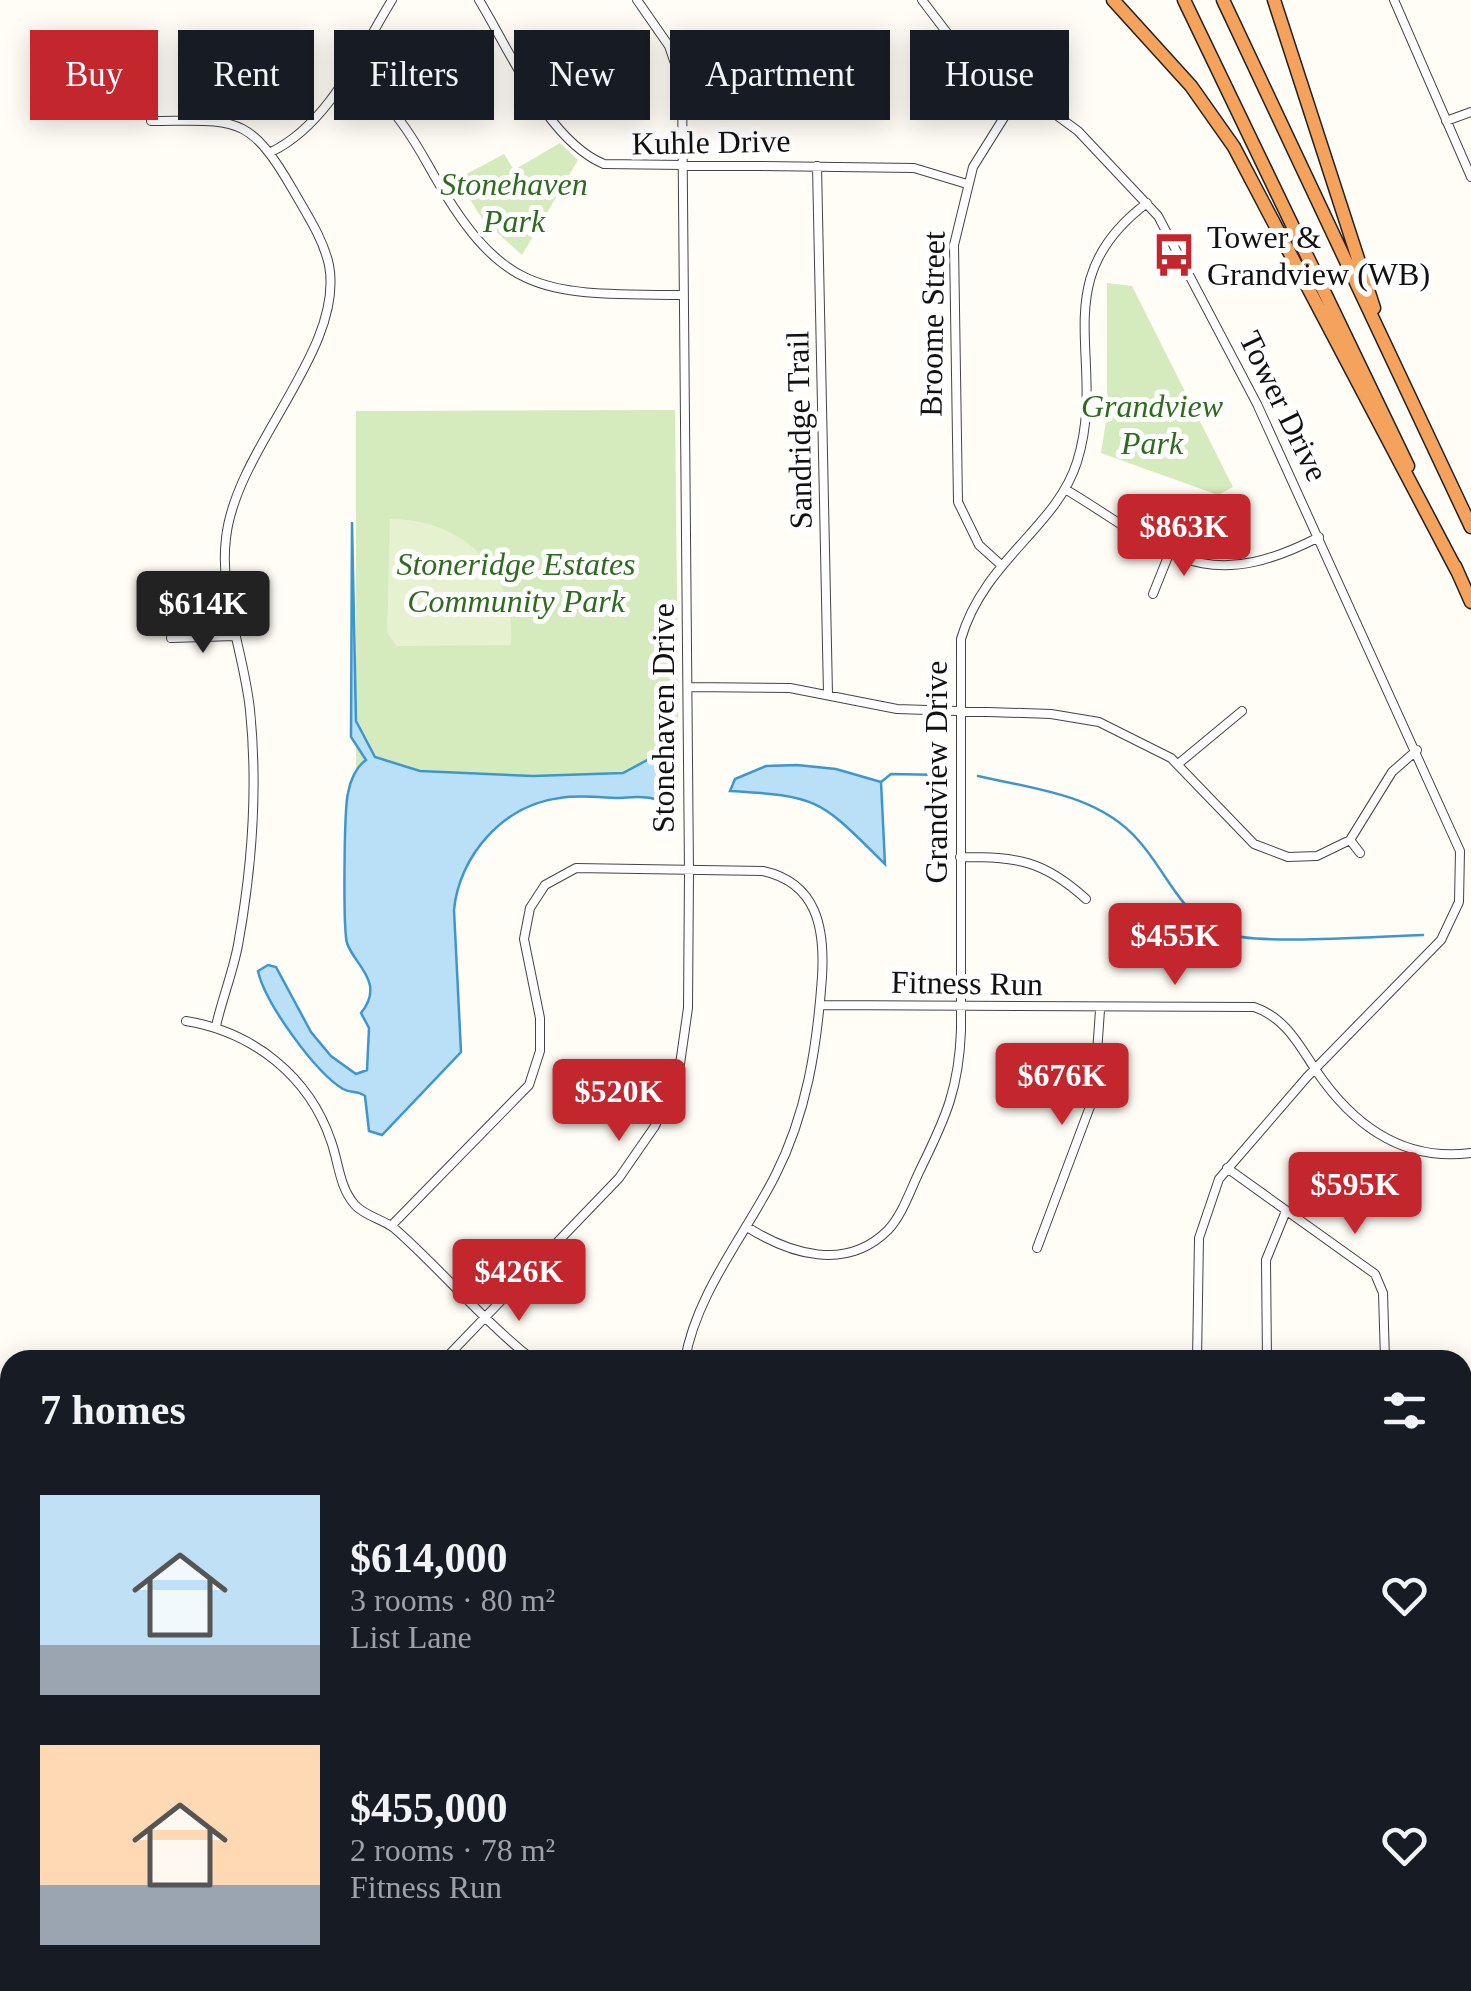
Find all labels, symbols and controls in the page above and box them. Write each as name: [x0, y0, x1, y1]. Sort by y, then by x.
chip: Buy: [30, 30, 158, 120]
chip: Rent: [178, 30, 314, 120]
chip: Filters: [334, 30, 494, 120]
chip: New: [514, 30, 650, 120]
chip: Apartment: [670, 30, 890, 120]
chip: House: [910, 30, 1069, 120]
street label: Kuhle Drive: [631, 123, 791, 161]
park label: Stonehaven Park: [440, 166, 588, 239]
place label: Tower & Grandview (WB): [1207, 219, 1430, 292]
street label: Broome Street: [912, 231, 952, 417]
bus stop icon: Tower & Grandview (WB): [1150, 231, 1198, 279]
street label: Tower Drive: [1232, 325, 1336, 487]
street label: Sandridge Trail: [779, 330, 819, 529]
park label: Grandview Park: [1081, 388, 1224, 461]
pin: $863K: [1114, 494, 1254, 579]
text: $863K: [1140, 508, 1228, 544]
park label: Stoneridge Estates Community Park: [396, 546, 636, 619]
pin: $614K: [133, 571, 273, 656]
text: $614K: [159, 585, 247, 621]
street label: Stonehaven Drive: [645, 603, 681, 833]
street label: Grandview Drive: [918, 660, 954, 884]
pin: $455K: [1105, 903, 1245, 988]
text: $455K: [1131, 917, 1219, 953]
street label: Fitness Run: [891, 964, 1043, 1002]
pin: $676K: [992, 1043, 1132, 1128]
text: $676K: [1018, 1057, 1106, 1093]
pin: $520K: [549, 1059, 689, 1144]
text: $520K: [575, 1073, 663, 1109]
pin: $595K: [1285, 1152, 1425, 1237]
text: $595K: [1311, 1166, 1399, 1202]
pin: $426K: [449, 1239, 589, 1324]
text: $426K: [475, 1253, 563, 1289]
icon: filters: [1377, 1383, 1432, 1438]
text: 7 homes: [40, 1387, 186, 1433]
icon: home: [120, 1535, 240, 1655]
text: $614,000: [350, 1535, 508, 1581]
icon: heart: [1377, 1568, 1432, 1623]
text: 3 rooms · 80 m²: [350, 1582, 555, 1618]
text: List Lane: [350, 1619, 472, 1655]
icon: home: [120, 1785, 240, 1905]
text: $455,000: [350, 1785, 508, 1831]
icon: heart: [1377, 1818, 1432, 1873]
text: 2 rooms · 78 m²: [350, 1832, 555, 1868]
text: Fitness Run: [350, 1869, 502, 1905]

